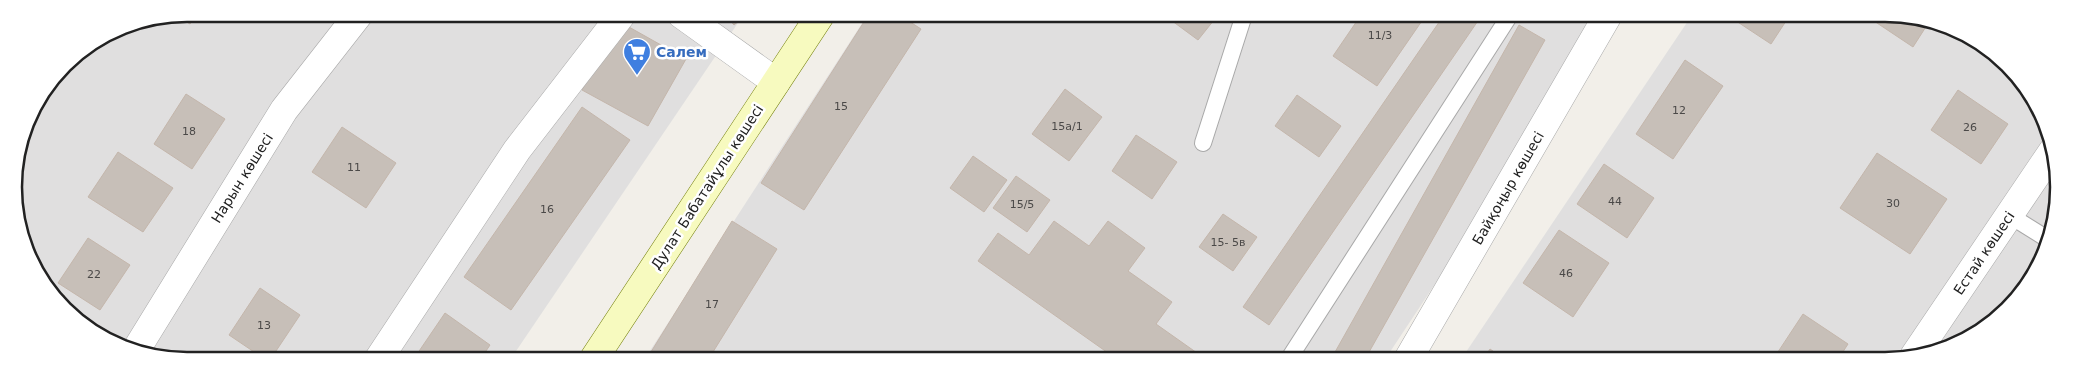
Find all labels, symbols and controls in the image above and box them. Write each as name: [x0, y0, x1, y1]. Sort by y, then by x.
house number: 11/3: [1368, 29, 1392, 42]
supermarket icon: Салем: [622, 37, 652, 76]
place label: Салем: [656, 44, 707, 60]
house number: 15: [834, 100, 848, 113]
street label: Дулат Бабатайұлы көшесі: [648, 102, 766, 272]
house number: 12: [1672, 104, 1686, 117]
house number: 15а/1: [1051, 120, 1083, 133]
house number: 26: [1963, 121, 1977, 134]
house number: 18: [182, 125, 196, 138]
street label: Байқоңыр көшесі: [1469, 129, 1547, 247]
street label: Нарын көшесі: [208, 130, 276, 226]
house number: 11: [347, 161, 361, 174]
house number: 44: [1608, 195, 1622, 208]
house number: 30: [1886, 197, 1900, 210]
house number: 15/5: [1010, 198, 1034, 211]
house number: 16: [540, 203, 554, 216]
street label: Естай көшесі: [1950, 208, 2018, 298]
house number: 15- 5в: [1211, 236, 1245, 249]
house number: 46: [1559, 267, 1573, 280]
house number: 22: [87, 268, 101, 281]
house number: 17: [705, 298, 719, 311]
house number: 13: [257, 319, 271, 332]

